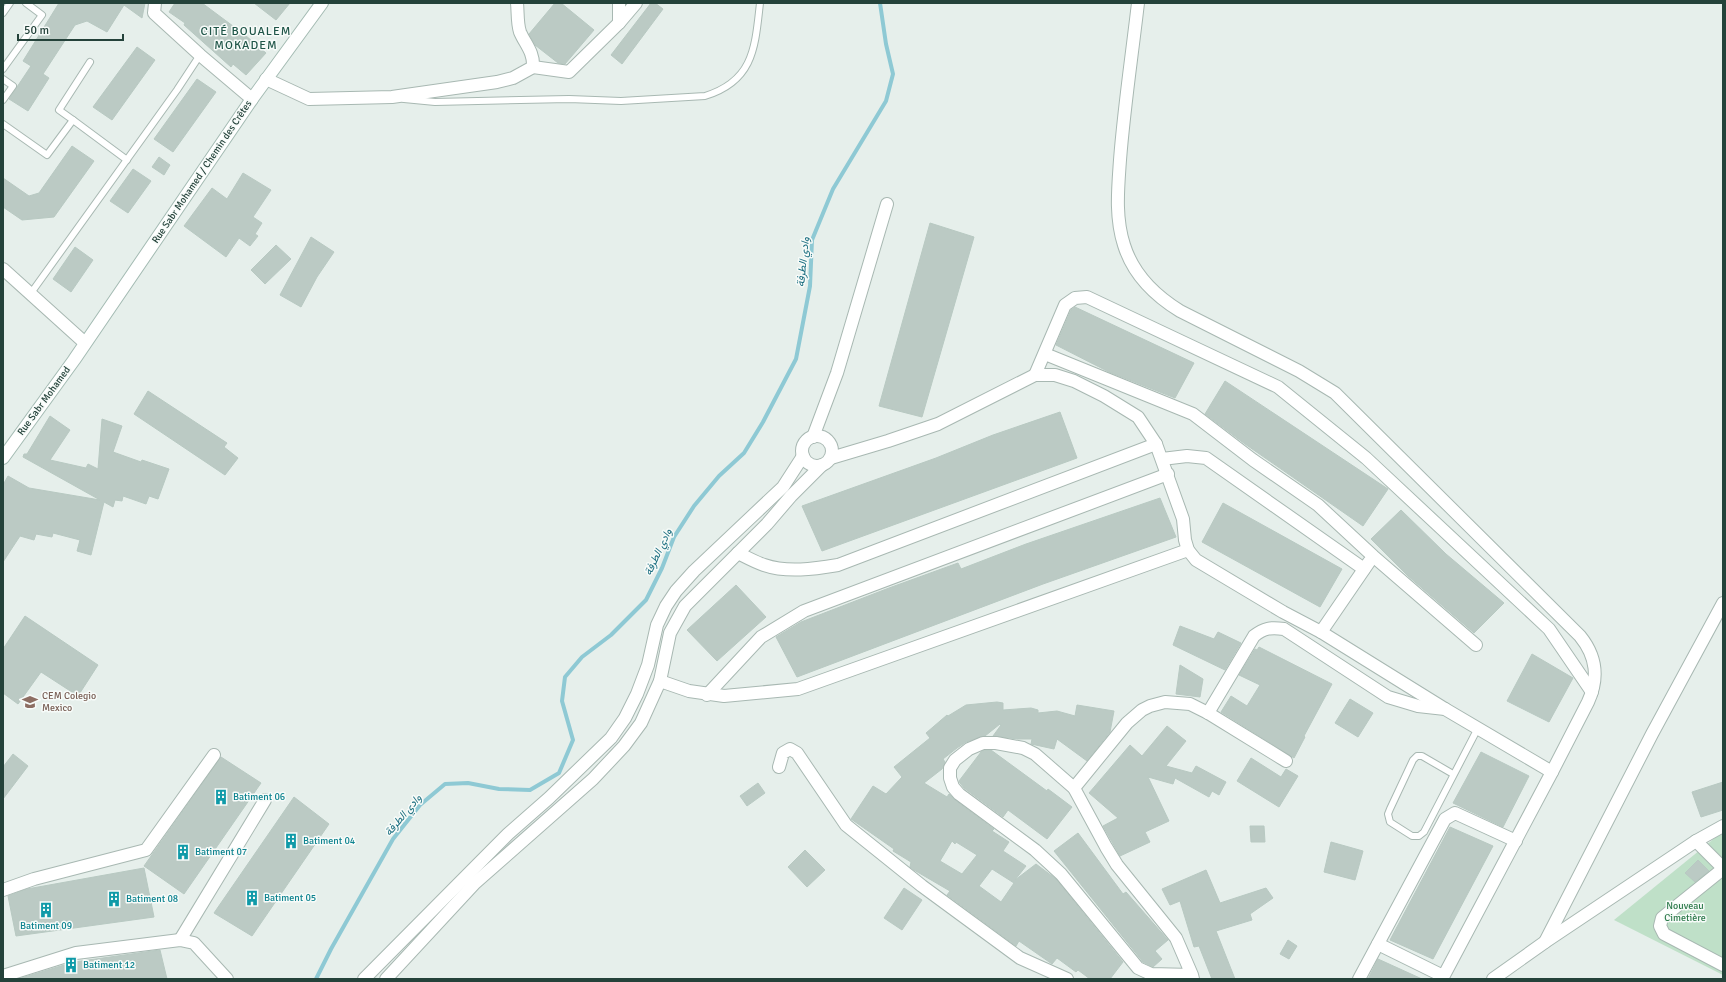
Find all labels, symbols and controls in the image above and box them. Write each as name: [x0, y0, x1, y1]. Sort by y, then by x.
scale bar: [18, 16, 123, 42]
text: 50 m: [24, 23, 49, 38]
district label: CITÉ BOUALEM MOKADEM: [201, 24, 291, 53]
street label: Rue Sabr Mohamed / Chemin des Crêtes: [150, 98, 255, 246]
water label: وادي الطرفة: [794, 236, 814, 288]
street label: Rue Sabr Mohamed: [15, 364, 73, 438]
water label: وادي الطرفة: [641, 526, 676, 578]
place label: CEM Colegio Mexico: [42, 690, 96, 714]
school or university icon: CEM Colegio Mexico: [21, 693, 39, 711]
building icon: Batiment 06: [212, 788, 230, 806]
place label: Batiment 06: [233, 791, 285, 803]
water label: وادي الطرفة: [382, 791, 426, 840]
building icon: Batiment 04: [282, 832, 300, 850]
place label: Batiment 04: [303, 835, 356, 847]
building icon: Batiment 07: [174, 843, 192, 861]
place label: Batiment 07: [195, 846, 247, 858]
building icon: Batiment 05: [243, 889, 261, 907]
building icon: Batiment 08: [105, 890, 123, 908]
place label: Batiment 05: [264, 892, 316, 904]
place label: Batiment 08: [126, 893, 178, 905]
park label: Nouveau Cimetière: [1664, 900, 1706, 924]
building icon: Batiment 09: [37, 901, 55, 919]
place label: Batiment 09: [20, 920, 72, 932]
building icon: Batiment 12: [62, 956, 80, 974]
place label: Batiment 12: [83, 959, 135, 971]

